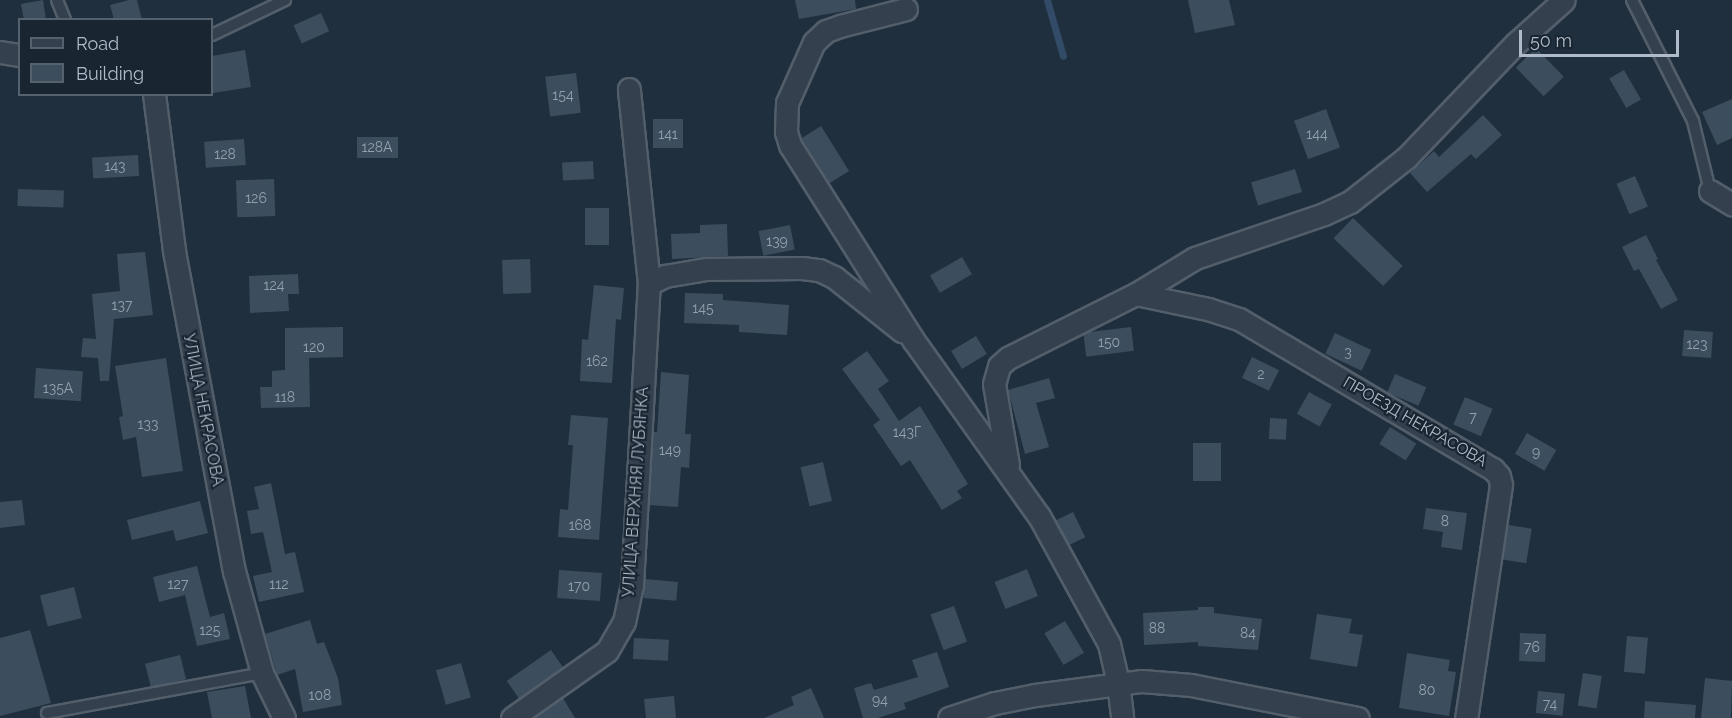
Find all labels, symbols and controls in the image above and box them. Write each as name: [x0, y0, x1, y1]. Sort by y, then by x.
legend: [18, 18, 213, 96]
scale bar: [1522, 18, 1682, 56]
text: 50 m: [1530, 30, 1572, 51]
text: Road: [76, 33, 119, 54]
text: Building: [76, 63, 144, 84]
house number: 154: [552, 87, 574, 103]
house number: 141: [658, 126, 678, 142]
house number: 144: [1306, 126, 1328, 142]
house number: 128А: [362, 139, 392, 155]
house number: 128: [214, 146, 236, 162]
house number: 143: [104, 158, 126, 174]
house number: 126: [245, 190, 267, 206]
house number: 139: [766, 233, 788, 249]
house number: 124: [264, 277, 284, 293]
house number: 137: [112, 297, 132, 313]
house number: 145: [692, 300, 714, 316]
street label: УЛИЦА НЕКРАСОВА: [179, 332, 227, 488]
house number: 150: [1098, 334, 1120, 350]
house number: 123: [1687, 336, 1707, 352]
house number: 120: [303, 339, 325, 355]
house number: 3: [1344, 344, 1352, 360]
house number: 162: [586, 353, 608, 369]
house number: 2: [1257, 366, 1265, 382]
street label: ПРОЕЗД НЕКРАСОВА: [1340, 373, 1490, 471]
house number: 135А: [43, 380, 73, 396]
street label: УЛИЦА ВЕРХНЯЯ ЛУБЯНКА: [619, 386, 653, 598]
house number: 118: [275, 389, 295, 405]
house number: 7: [1469, 409, 1477, 425]
house number: 133: [138, 416, 158, 432]
house number: 143Г: [893, 424, 921, 440]
house number: 149: [659, 442, 681, 458]
house number: 9: [1532, 444, 1540, 460]
house number: 8: [1441, 513, 1449, 529]
house number: 168: [569, 517, 591, 533]
house number: 127: [168, 576, 188, 592]
house number: 112: [269, 576, 289, 592]
house number: 170: [568, 578, 590, 594]
house number: 88: [1149, 620, 1165, 636]
house number: 125: [200, 622, 220, 638]
house number: 84: [1240, 625, 1256, 641]
house number: 76: [1524, 639, 1540, 655]
house number: 80: [1419, 682, 1435, 698]
house number: 108: [309, 687, 331, 703]
house number: 94: [872, 692, 888, 708]
house number: 74: [1543, 696, 1557, 712]

